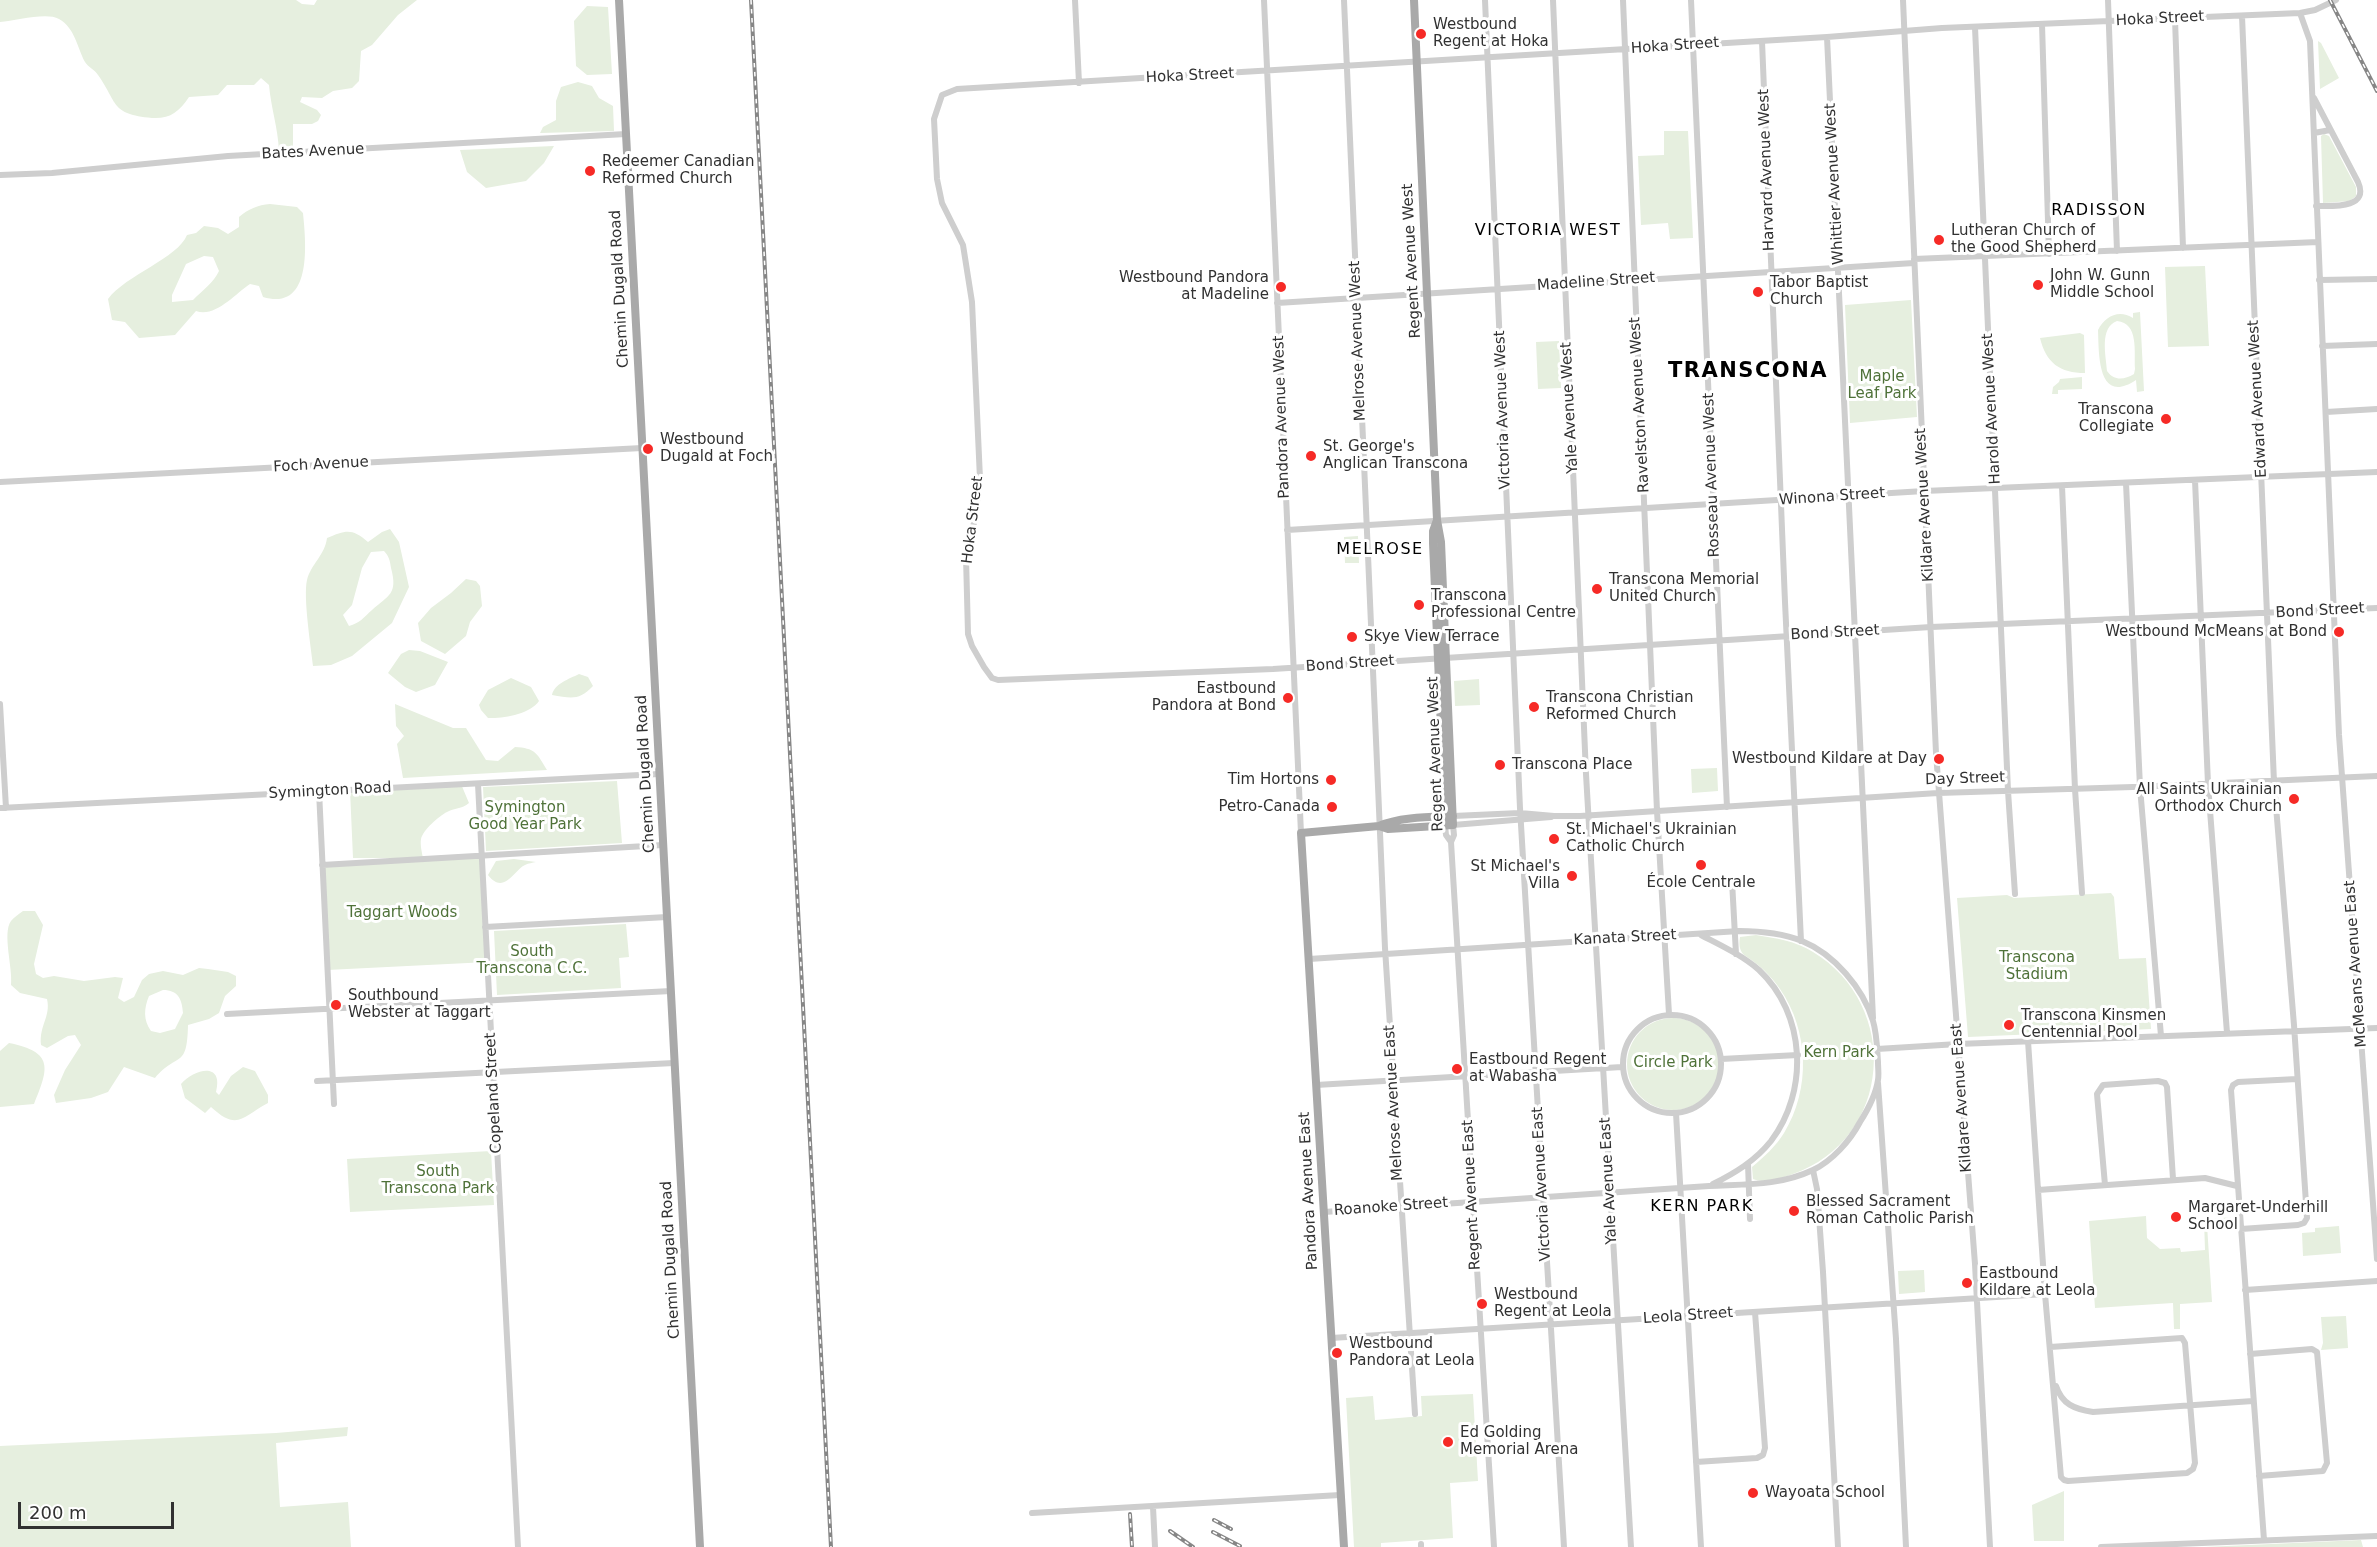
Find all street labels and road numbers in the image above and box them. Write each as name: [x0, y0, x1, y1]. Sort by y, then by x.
street label: Hoka Street: [2115, 8, 2205, 30]
street label: Hoka Street: [1630, 34, 1720, 58]
street label: Hoka Street: [1145, 65, 1235, 87]
street label: Harvard Avenue West: [1755, 89, 1779, 251]
street label: Whittier Avenue West: [1822, 103, 1848, 265]
street label: Bates Avenue: [261, 140, 365, 164]
street label: Regent Avenue West: [1399, 183, 1425, 339]
street label: Chemin Dugald Road: [607, 210, 633, 368]
street label: Melrose Avenue West: [1346, 260, 1370, 422]
street label: Madeline Street: [1536, 269, 1656, 295]
street label: Ravelston Avenue West: [1626, 317, 1654, 493]
street label: Edward Avenue West: [2245, 320, 2271, 478]
street label: Victoria Avenue West: [1491, 330, 1515, 490]
street label: Harold Avenue West: [1979, 333, 2005, 485]
street label: Pandora Avenue West: [1270, 335, 1294, 499]
street label: Yale Avenue West: [1558, 342, 1582, 474]
street label: Rosseau Avenue West: [1700, 392, 1724, 558]
street label: Kildare Avenue West: [1912, 428, 1938, 582]
street label: Foch Avenue: [273, 454, 369, 476]
street label: Hoka Street: [959, 475, 987, 565]
street label: Winona Street: [1778, 484, 1886, 510]
street label: Bond Street: [2275, 600, 2365, 622]
street label: Bond Street: [1790, 622, 1880, 644]
street label: Bond Street: [1305, 652, 1395, 676]
street label: Regent Avenue West: [1424, 676, 1448, 832]
street label: Chemin Dugald Road: [633, 695, 659, 853]
street label: Day Street: [1925, 769, 2005, 789]
street label: Symington Road: [268, 779, 392, 803]
street label: McMeans Avenue East: [2341, 880, 2371, 1048]
street label: Kanata Street: [1573, 926, 1677, 950]
street label: Kildare Avenue East: [1948, 1023, 1976, 1173]
street label: Melrose Avenue East: [1381, 1025, 1407, 1181]
street label: Copeland Street: [482, 1032, 506, 1154]
street label: Victoria Avenue East: [1529, 1106, 1555, 1262]
street label: Pandora Avenue East: [1296, 1111, 1322, 1271]
street label: Yale Avenue East: [1597, 1117, 1621, 1245]
street label: Regent Avenue East: [1459, 1119, 1485, 1271]
street label: Chemin Dugald Road: [658, 1181, 684, 1339]
street label: Roanoke Street: [1333, 1194, 1449, 1220]
street label: Leola Street: [1642, 1304, 1734, 1328]

